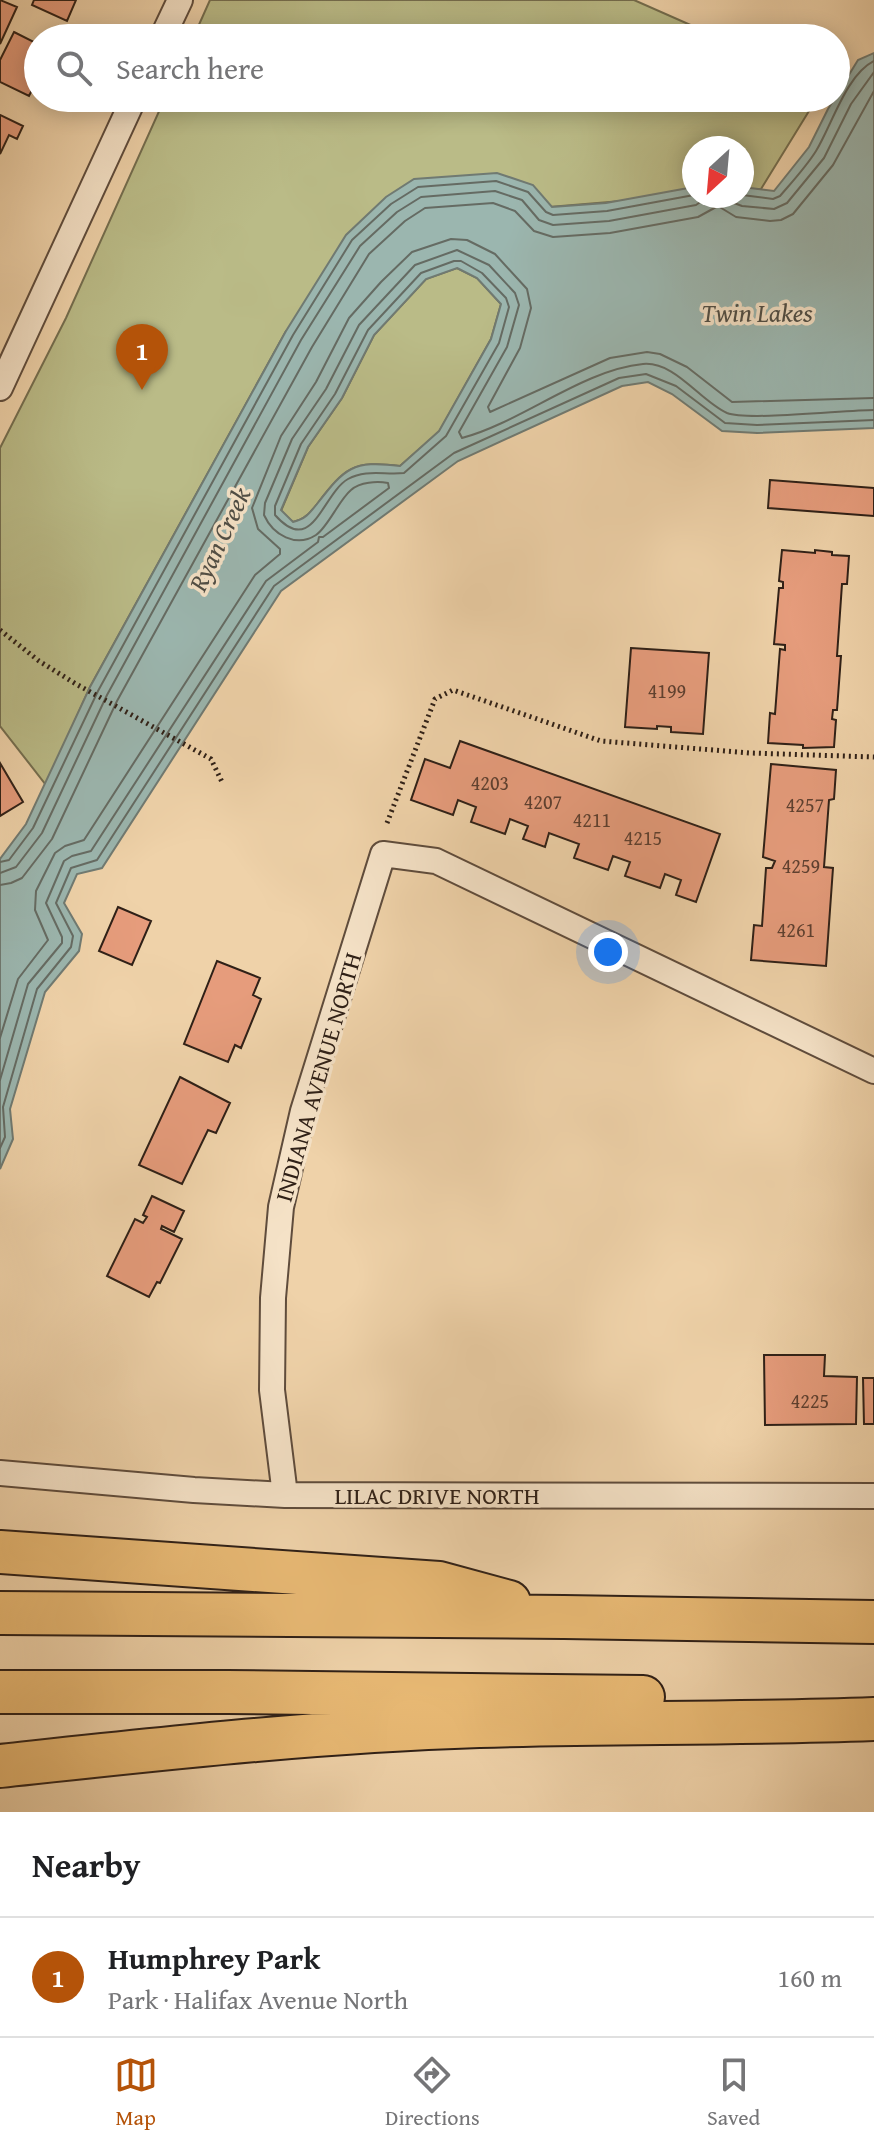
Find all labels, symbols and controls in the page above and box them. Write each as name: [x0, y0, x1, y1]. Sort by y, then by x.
search box: [24, 24, 850, 112]
icon: search: [52, 46, 96, 90]
text: Search here: [116, 46, 264, 90]
north arrow: [682, 136, 754, 208]
water label: Twin Lakes: [702, 293, 813, 332]
pin: 1: [116, 324, 168, 390]
water label: Ryan Creek: [178, 480, 260, 598]
house number: 4199: [648, 676, 686, 705]
house number: 4203: [471, 768, 509, 797]
house number: 4207: [524, 787, 562, 816]
house number: 4257: [786, 790, 824, 819]
house number: 4211: [573, 805, 611, 834]
house number: 4215: [624, 823, 662, 852]
house number: 4259: [782, 851, 820, 880]
house number: 4261: [777, 915, 815, 944]
your location: [588, 932, 628, 972]
street label: INDIANA AVENUE NORTH: [266, 948, 370, 1206]
house number: 4225: [791, 1386, 829, 1415]
street label: LILAC DRIVE NORTH: [334, 1478, 540, 1513]
text: Nearby: [32, 1840, 141, 1889]
text: Humphrey Park: [108, 1936, 320, 1980]
text: 1: [51, 1958, 65, 1997]
text: 160 m: [777, 1958, 842, 1997]
text: Park · Halifax Avenue North: [108, 1980, 408, 2019]
tab: Map: [114, 2053, 158, 2133]
tab: Directions: [385, 2053, 480, 2133]
tab: Saved: [707, 2053, 760, 2133]

